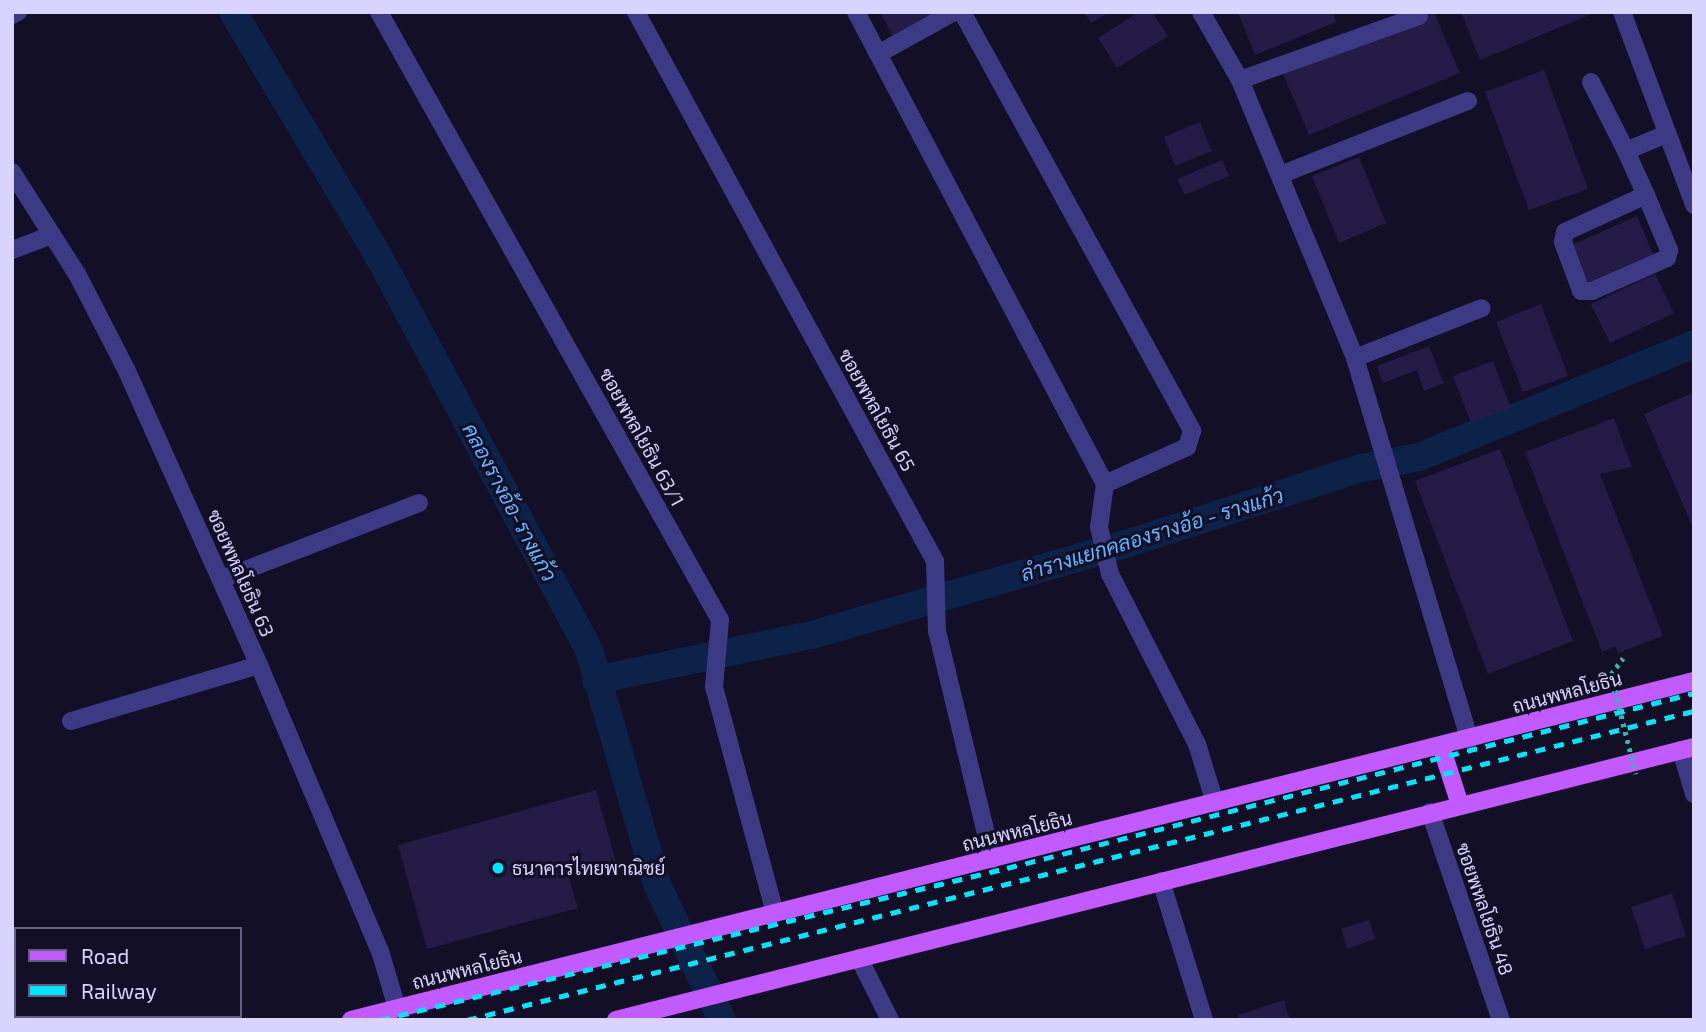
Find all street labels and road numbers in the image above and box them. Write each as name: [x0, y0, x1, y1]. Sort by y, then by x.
street label: ซอยพหลโยธิน 65: [834, 345, 920, 475]
street label: ซอยพหลโยธิน 63/1: [595, 364, 689, 510]
street label: ซอยพหลโยธิน 63: [203, 506, 279, 640]
street label: ถนนพหลโยธิน: [1510, 666, 1624, 718]
street label: ถนนพหลโยธิน: [960, 806, 1074, 856]
street label: ซอยพหลโยธิน 48: [1452, 840, 1518, 978]
street label: ถนนพหลโยธิน: [410, 944, 524, 994]

